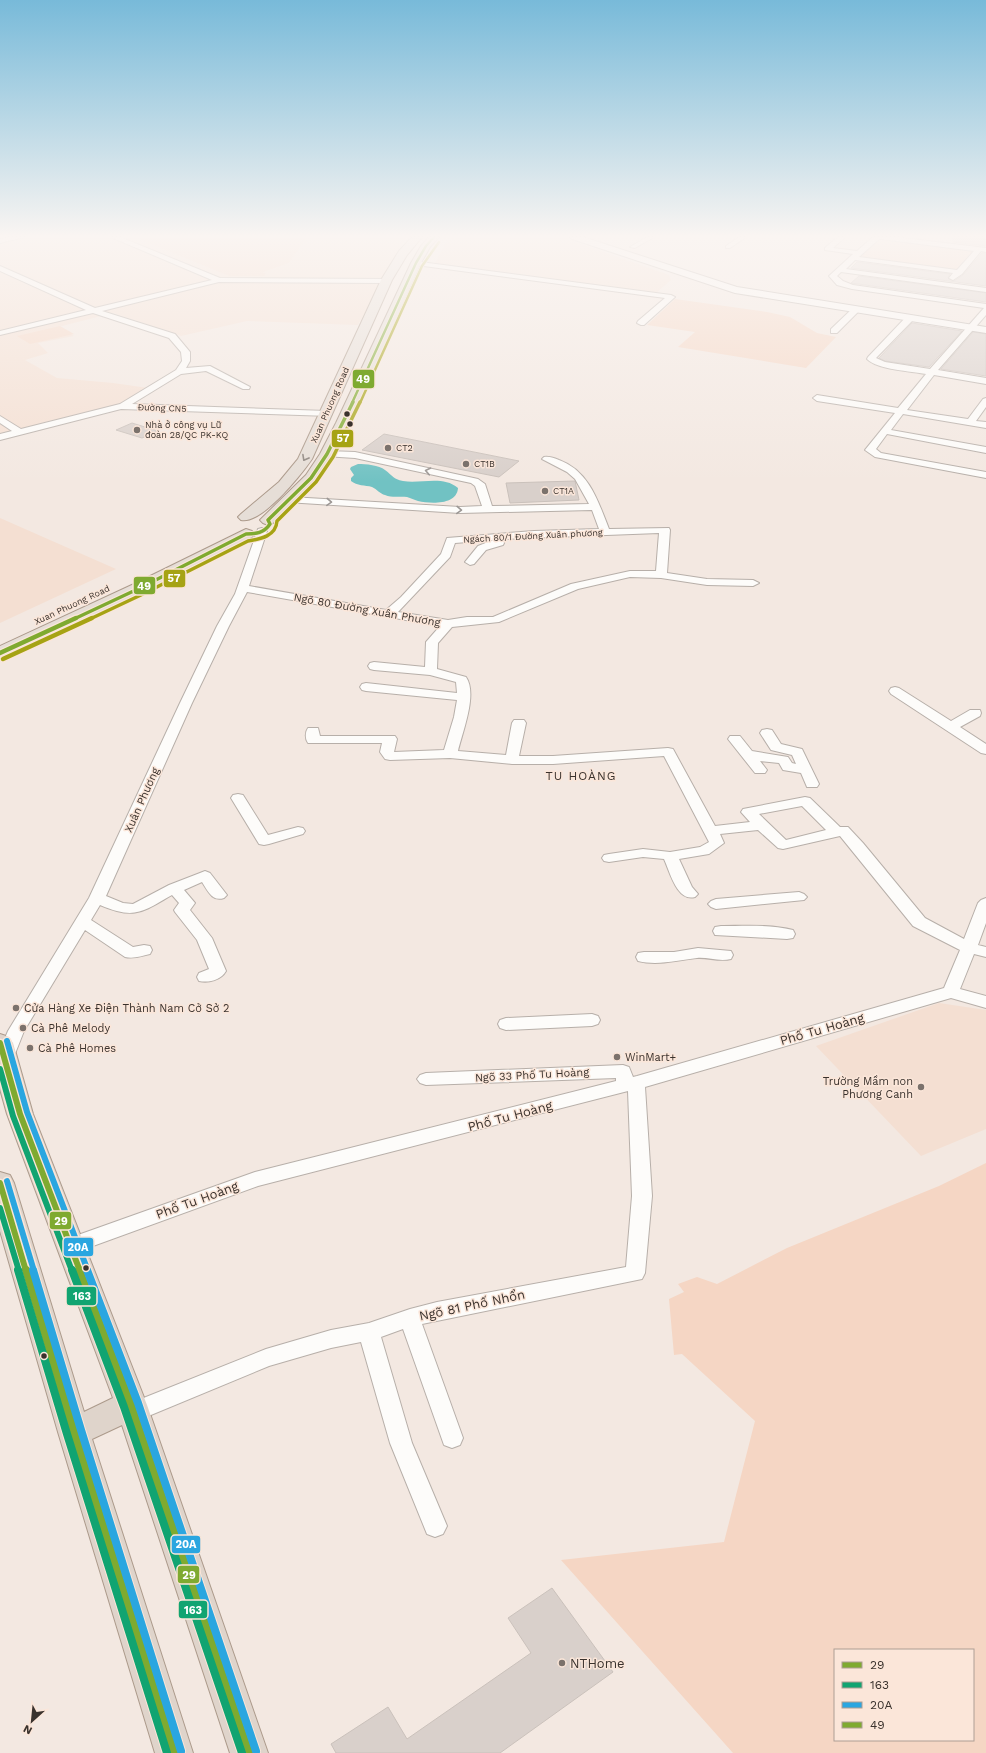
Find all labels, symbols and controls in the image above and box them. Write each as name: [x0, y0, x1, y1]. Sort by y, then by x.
street label: Xuan Phuong Road: [309, 366, 351, 444]
line badge: 49: [352, 369, 375, 389]
text: 49: [356, 373, 370, 386]
street label: Đường CN5: [137, 402, 187, 414]
unlabelled marker: [342, 409, 352, 419]
unlabelled marker: [345, 419, 355, 429]
place label: Nhà ở công vụ Lữ đoàn 28/QC PK-KQ: [145, 420, 228, 440]
marker: Nhà ở công vụ Lữ đoàn 28/QC PK-KQ: [132, 425, 142, 435]
line badge: 57: [331, 429, 354, 448]
text: 57: [337, 432, 350, 445]
marker: CT2: [383, 443, 393, 453]
place label: CT2: [396, 443, 413, 453]
one-way arrow: [303, 454, 310, 461]
marker: CT1B: [461, 459, 471, 469]
place label: CT1B: [474, 459, 495, 469]
one-way arrow: [425, 468, 431, 476]
marker: CT1A: [540, 486, 550, 496]
place label: CT1A: [553, 486, 574, 496]
one-way arrow: [326, 498, 332, 507]
one-way arrow: [456, 505, 462, 514]
street label: Ngách 80/1 Đường Xuân phương: [463, 527, 603, 545]
line badge: 57: [163, 569, 186, 588]
text: 57: [168, 572, 181, 585]
line badge: 49: [133, 576, 156, 595]
text: 49: [137, 580, 151, 593]
street label: Xuan Phuong Road: [33, 583, 111, 627]
street label: Ngõ 80 Đường Xuân Phương: [293, 591, 442, 629]
street label: Xuân Phương: [122, 765, 162, 834]
district label: TU HOÀNG: [546, 769, 616, 783]
place label: Cửa Hàng Xe Điện Thành Nam Cở Sở 2: [24, 1002, 229, 1015]
marker: Cửa Hàng Xe Điện Thành Nam Cở Sở 2: [11, 1003, 21, 1013]
street label: Phố Tu Hoàng: [778, 1010, 866, 1048]
place label: Cà Phê Melody: [31, 1022, 110, 1035]
marker: Cà Phê Melody: [18, 1023, 28, 1033]
place label: Cà Phê Homes: [38, 1042, 116, 1055]
marker: Cà Phê Homes: [25, 1043, 35, 1053]
place label: WinMart+: [625, 1051, 676, 1064]
marker: WinMart+: [612, 1052, 622, 1062]
street label: Ngõ 33 Phố Tu Hoàng: [475, 1066, 590, 1084]
place label: Trường Mầm non Phương Canh: [823, 1075, 913, 1101]
marker: Trường Mầm non Phương Canh: [916, 1082, 926, 1092]
street label: Phố Tu Hoàng: [466, 1097, 554, 1134]
street label: Phố Tu Hoàng: [154, 1178, 240, 1222]
line badge: 29: [49, 1211, 72, 1230]
text: 29: [54, 1215, 68, 1228]
line badge: 20A: [63, 1237, 94, 1257]
text: 20A: [67, 1241, 89, 1254]
unlabelled marker: [81, 1263, 91, 1273]
line badge: 163: [66, 1286, 97, 1306]
street label: Ngõ 81 Phố Nhổn: [418, 1286, 526, 1324]
text: 163: [73, 1290, 91, 1303]
unlabelled marker: [39, 1351, 49, 1361]
line badge: 20A: [171, 1535, 201, 1554]
text: 20A: [175, 1538, 197, 1551]
line badge: 29: [177, 1565, 200, 1584]
text: 29: [182, 1569, 196, 1582]
line badge: 163: [178, 1600, 208, 1619]
text: 163: [184, 1604, 202, 1617]
legend: [834, 1649, 974, 1741]
place label: NTHome: [570, 1656, 625, 1671]
marker: NTHome: [557, 1658, 567, 1668]
text: 29: [870, 1658, 884, 1672]
text: 163: [870, 1678, 889, 1692]
text: 20A: [870, 1698, 892, 1712]
north arrow: [12, 1701, 52, 1741]
text: 49: [870, 1718, 885, 1732]
text: N: [21, 1722, 34, 1737]

